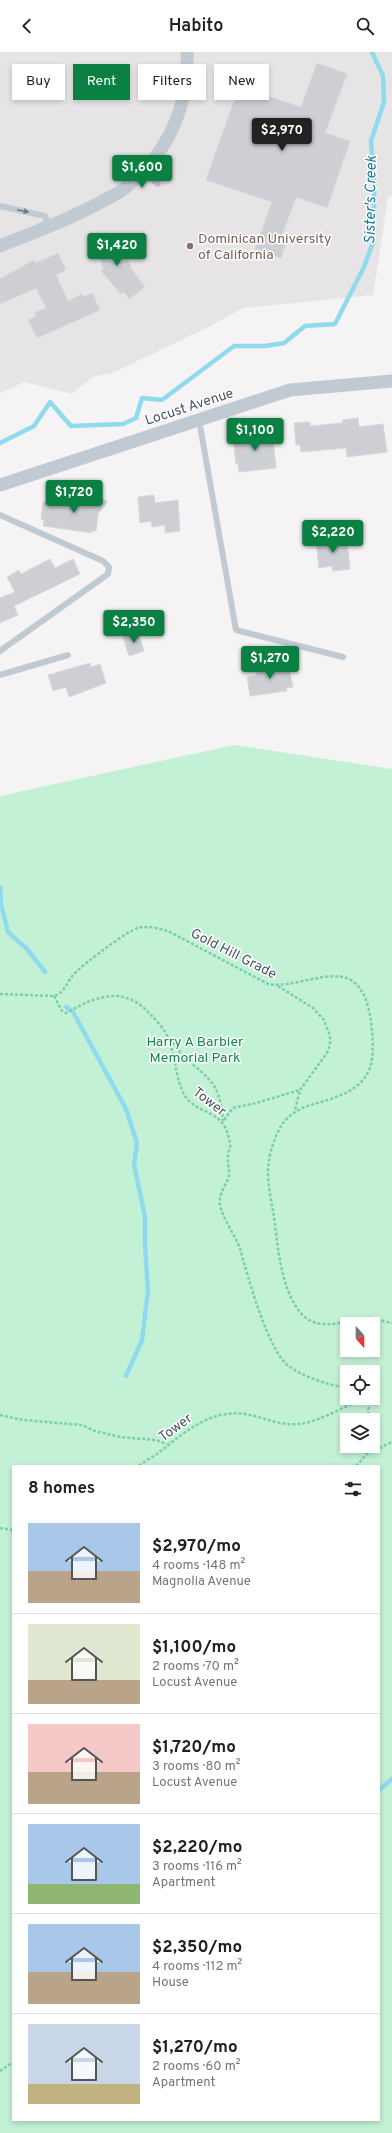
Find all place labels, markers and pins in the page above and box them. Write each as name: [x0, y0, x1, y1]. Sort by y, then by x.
pin: $2,970: [249, 118, 315, 152]
pin: $1,600: [109, 155, 175, 189]
place label: Dominican University of California: [198, 231, 331, 264]
pin: $1,420: [84, 233, 150, 267]
marker: Dominican University of California: [185, 241, 195, 251]
pin: $1,100: [222, 418, 288, 452]
pin: $1,720: [41, 480, 107, 514]
pin: $2,220: [300, 520, 366, 554]
pin: $2,350: [101, 610, 167, 644]
pin: $1,270: [237, 646, 303, 680]

